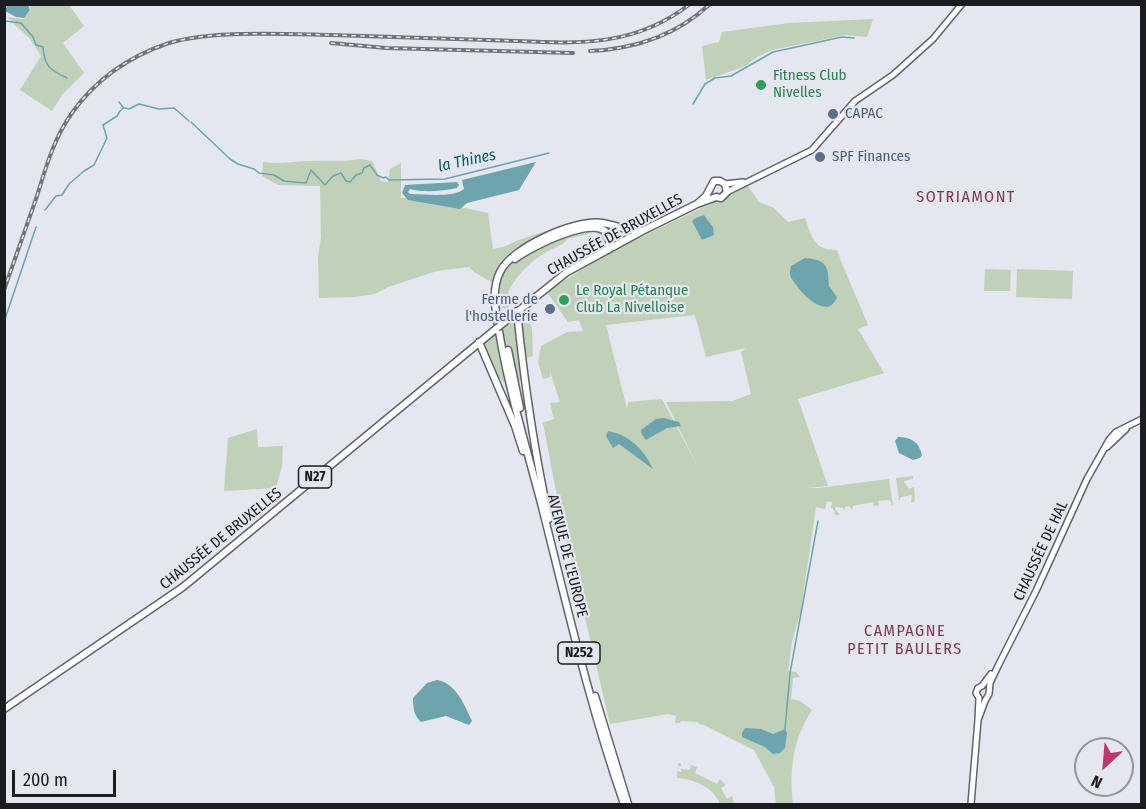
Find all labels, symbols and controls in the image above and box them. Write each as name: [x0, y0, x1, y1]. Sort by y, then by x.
place label: Fitness Club Nivelles: [773, 67, 847, 102]
marker: Fitness Club Nivelles: [754, 78, 768, 92]
place label: CAPAC: [845, 105, 883, 123]
marker: CAPAC: [826, 107, 840, 121]
water label: la Thines: [436, 146, 498, 176]
place label: SPF Finances: [832, 148, 910, 166]
marker: SPF Finances: [813, 150, 827, 164]
district label: SOTRIAMONT: [916, 188, 1016, 208]
street label: CHAUSSÉE DE BRUXELLES: [544, 190, 686, 280]
place label: Le Royal Pétanque Club La Nivelloise: [576, 282, 688, 317]
place label: Ferme de l'hostellerie: [465, 291, 538, 326]
marker: Le Royal Pétanque Club La Nivelloise: [557, 293, 571, 307]
marker: Ferme de l'hostellerie: [543, 302, 557, 316]
road number: N27: [298, 466, 332, 488]
street label: CHAUSSÉE DE BRUXELLES: [156, 484, 286, 594]
street label: AVENUE DE L'EUROPE: [543, 492, 591, 620]
street label: CHAUSSÉE DE HAL: [1010, 498, 1072, 604]
district label: CAMPAGNE PETIT BAULERS: [847, 622, 963, 660]
road number: N252: [558, 642, 600, 664]
north arrow: [1074, 737, 1134, 797]
scale bar: [15, 758, 118, 796]
text: 200 m: [23, 769, 68, 791]
text: N: [1088, 771, 1105, 792]

